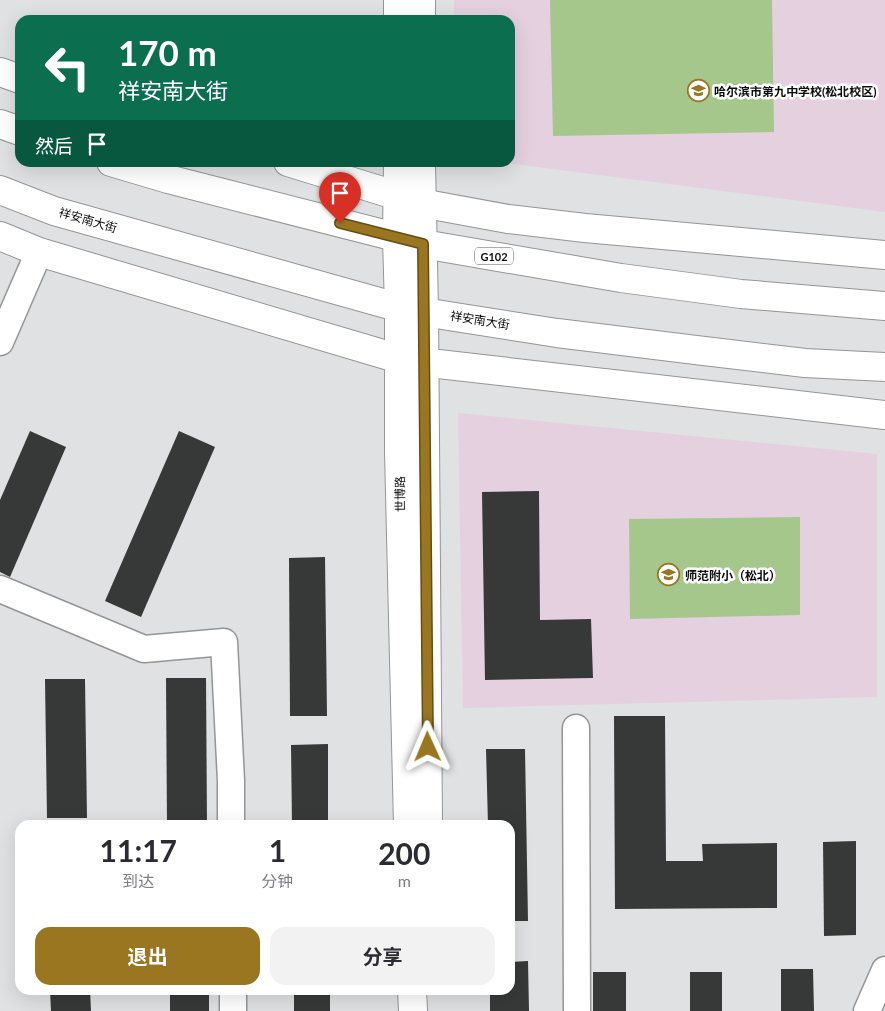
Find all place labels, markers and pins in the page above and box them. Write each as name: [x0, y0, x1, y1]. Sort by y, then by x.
school or university icon: 哈尔滨市第九中学校(松北校区): [686, 79, 710, 103]
place label: 哈尔滨市第九中学校(松北校区): [714, 84, 877, 99]
pin: [319, 172, 361, 223]
school or university icon: 师范附小（松北）: [657, 563, 681, 587]
place label: 师范附小（松北）: [685, 568, 781, 583]

